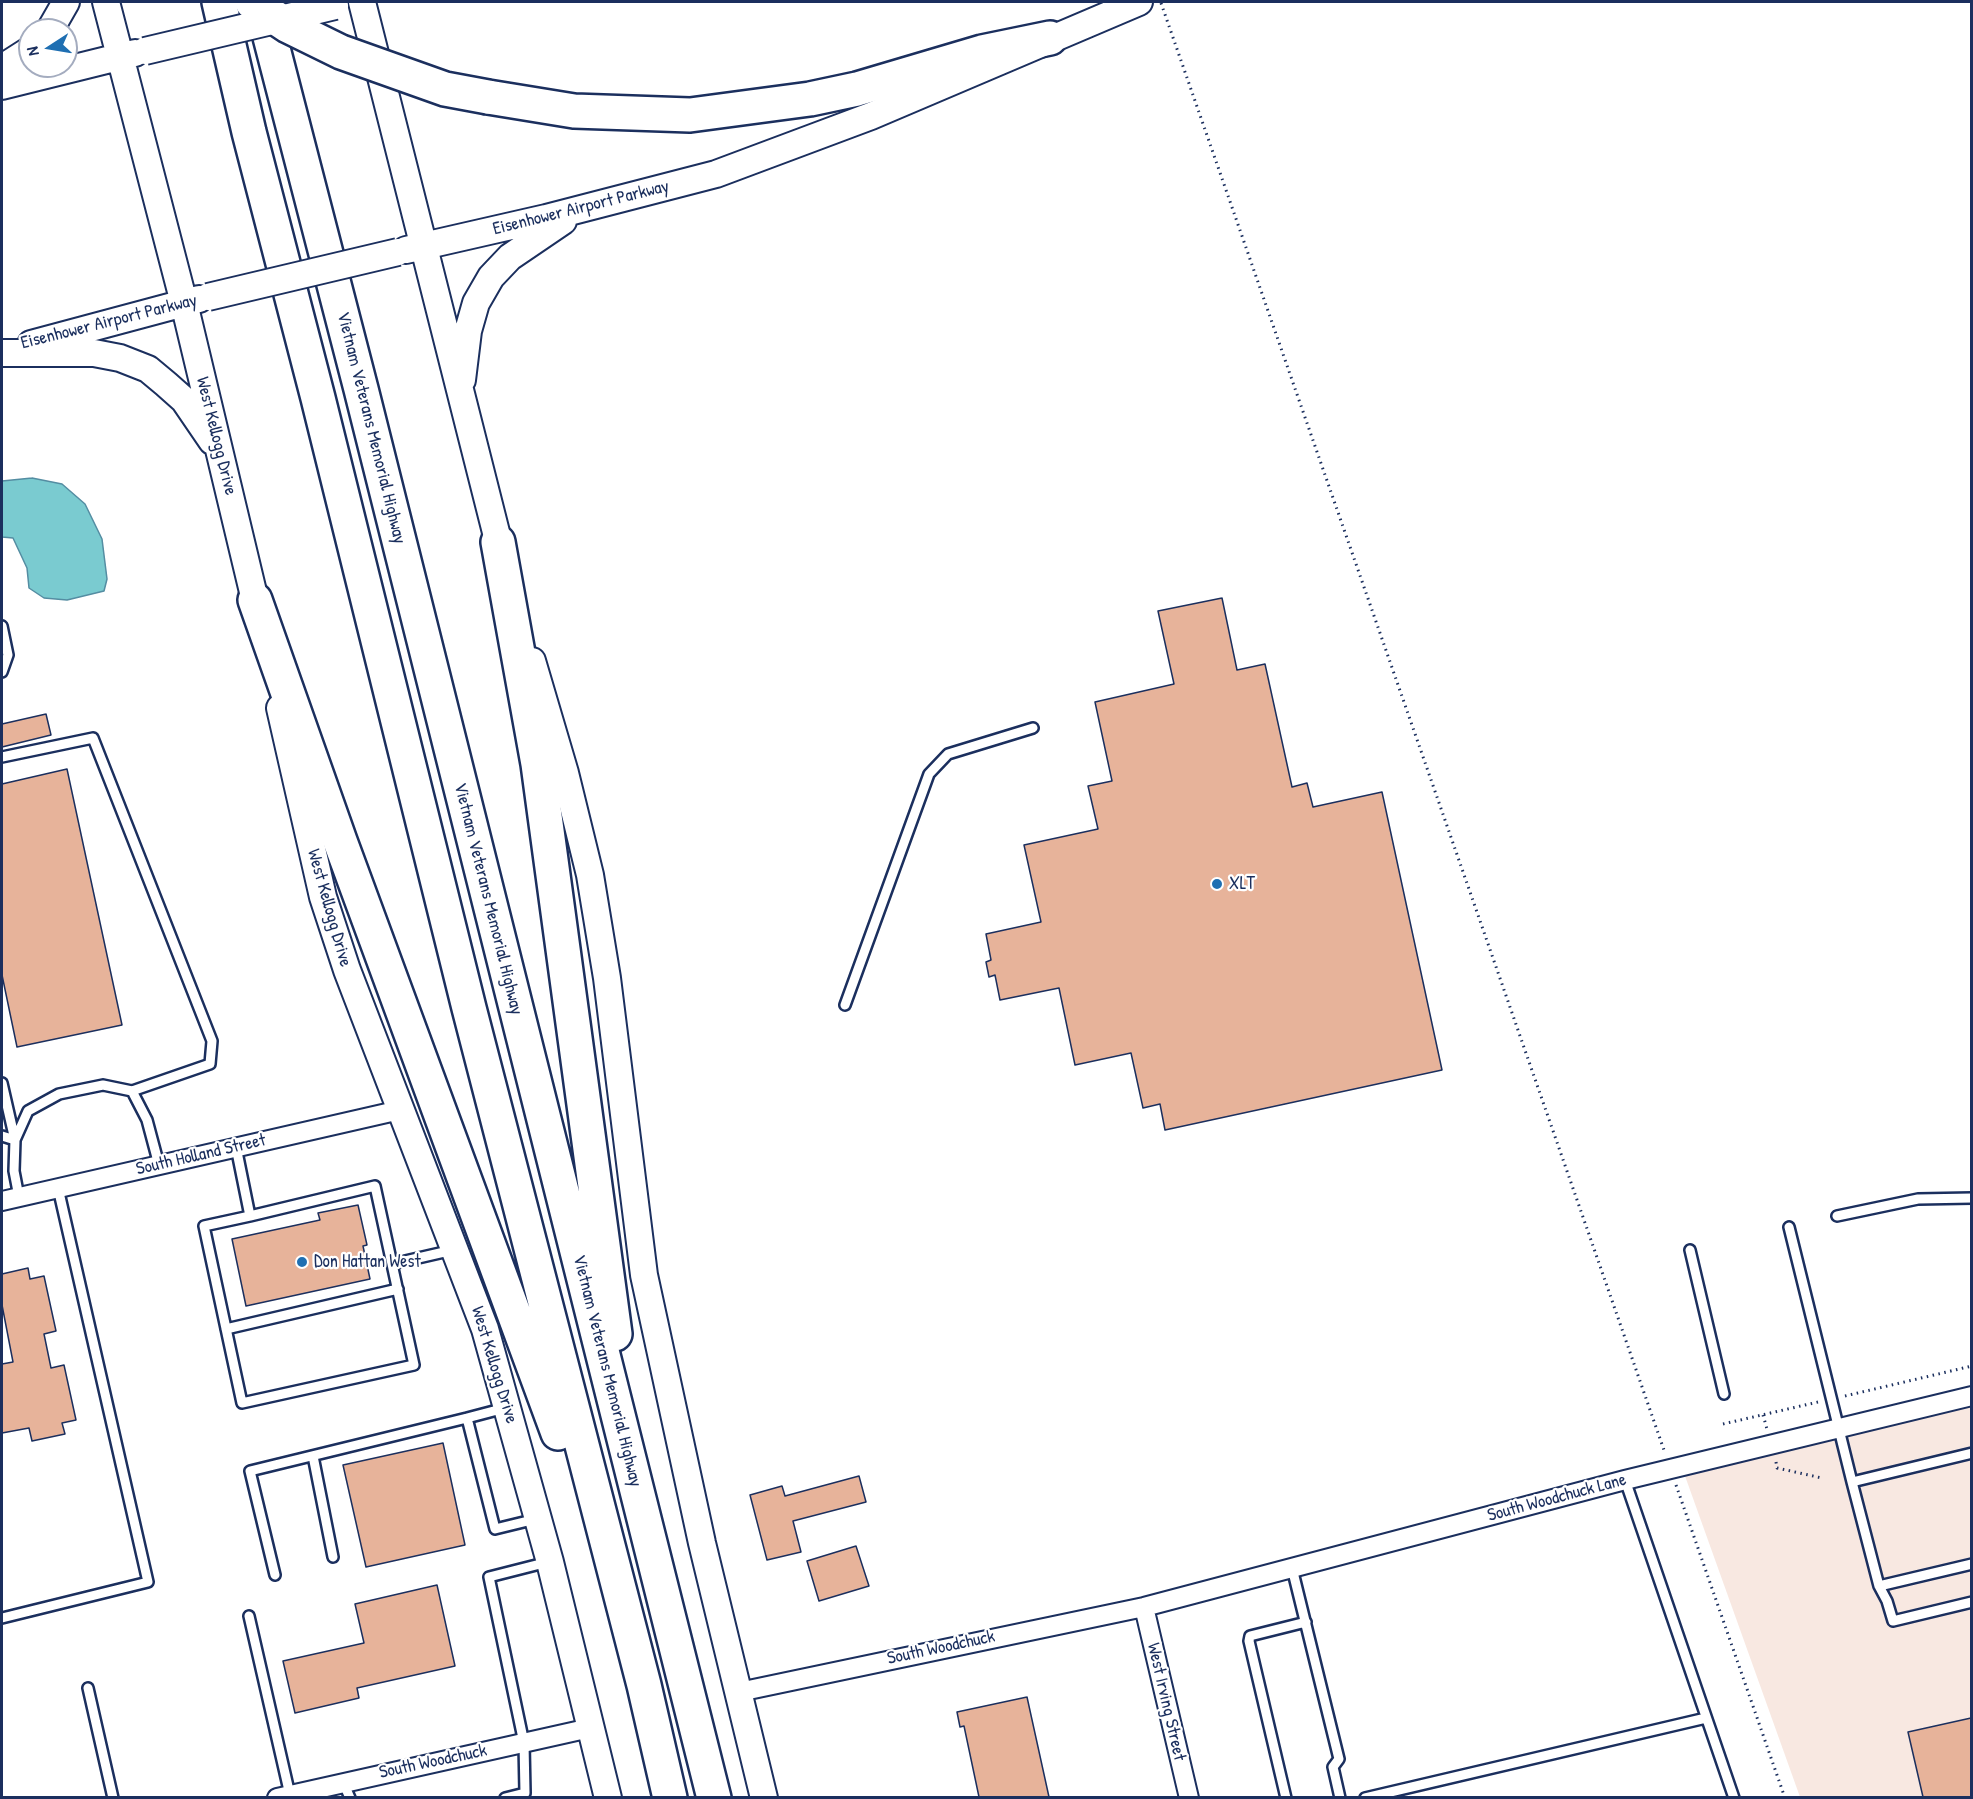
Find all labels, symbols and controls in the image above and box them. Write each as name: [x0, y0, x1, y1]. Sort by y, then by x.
north arrow: [18, 18, 78, 78]
text: N: [21, 45, 44, 58]
street label: Eisenhower Airport Parkway: [491, 176, 671, 240]
street label: Eisenhower Airport Parkway: [19, 290, 199, 354]
street label: Vietnam Veterans Memorial Highway: [332, 310, 410, 546]
street label: West Kellogg Drive: [191, 375, 241, 497]
street label: Vietnam Veterans Memorial Highway: [449, 781, 527, 1017]
street label: West Kellogg Drive: [302, 847, 356, 969]
place label: XLT: [1229, 873, 1255, 895]
marker: XLT: [1210, 877, 1224, 891]
street label: South Holland Street: [134, 1130, 268, 1180]
place label: Don Hattan West: [314, 1251, 421, 1273]
street label: Vietnam Veterans Memorial Highway: [568, 1253, 646, 1489]
marker: Don Hattan West: [295, 1255, 309, 1269]
street label: West Kellogg Drive: [466, 1304, 522, 1426]
street label: South Woodchuck Lane: [1485, 1469, 1629, 1527]
street label: South Woodchuck: [885, 1626, 997, 1670]
street label: West Irving Street: [1142, 1641, 1190, 1763]
street label: South Woodchuck: [377, 1740, 489, 1784]

